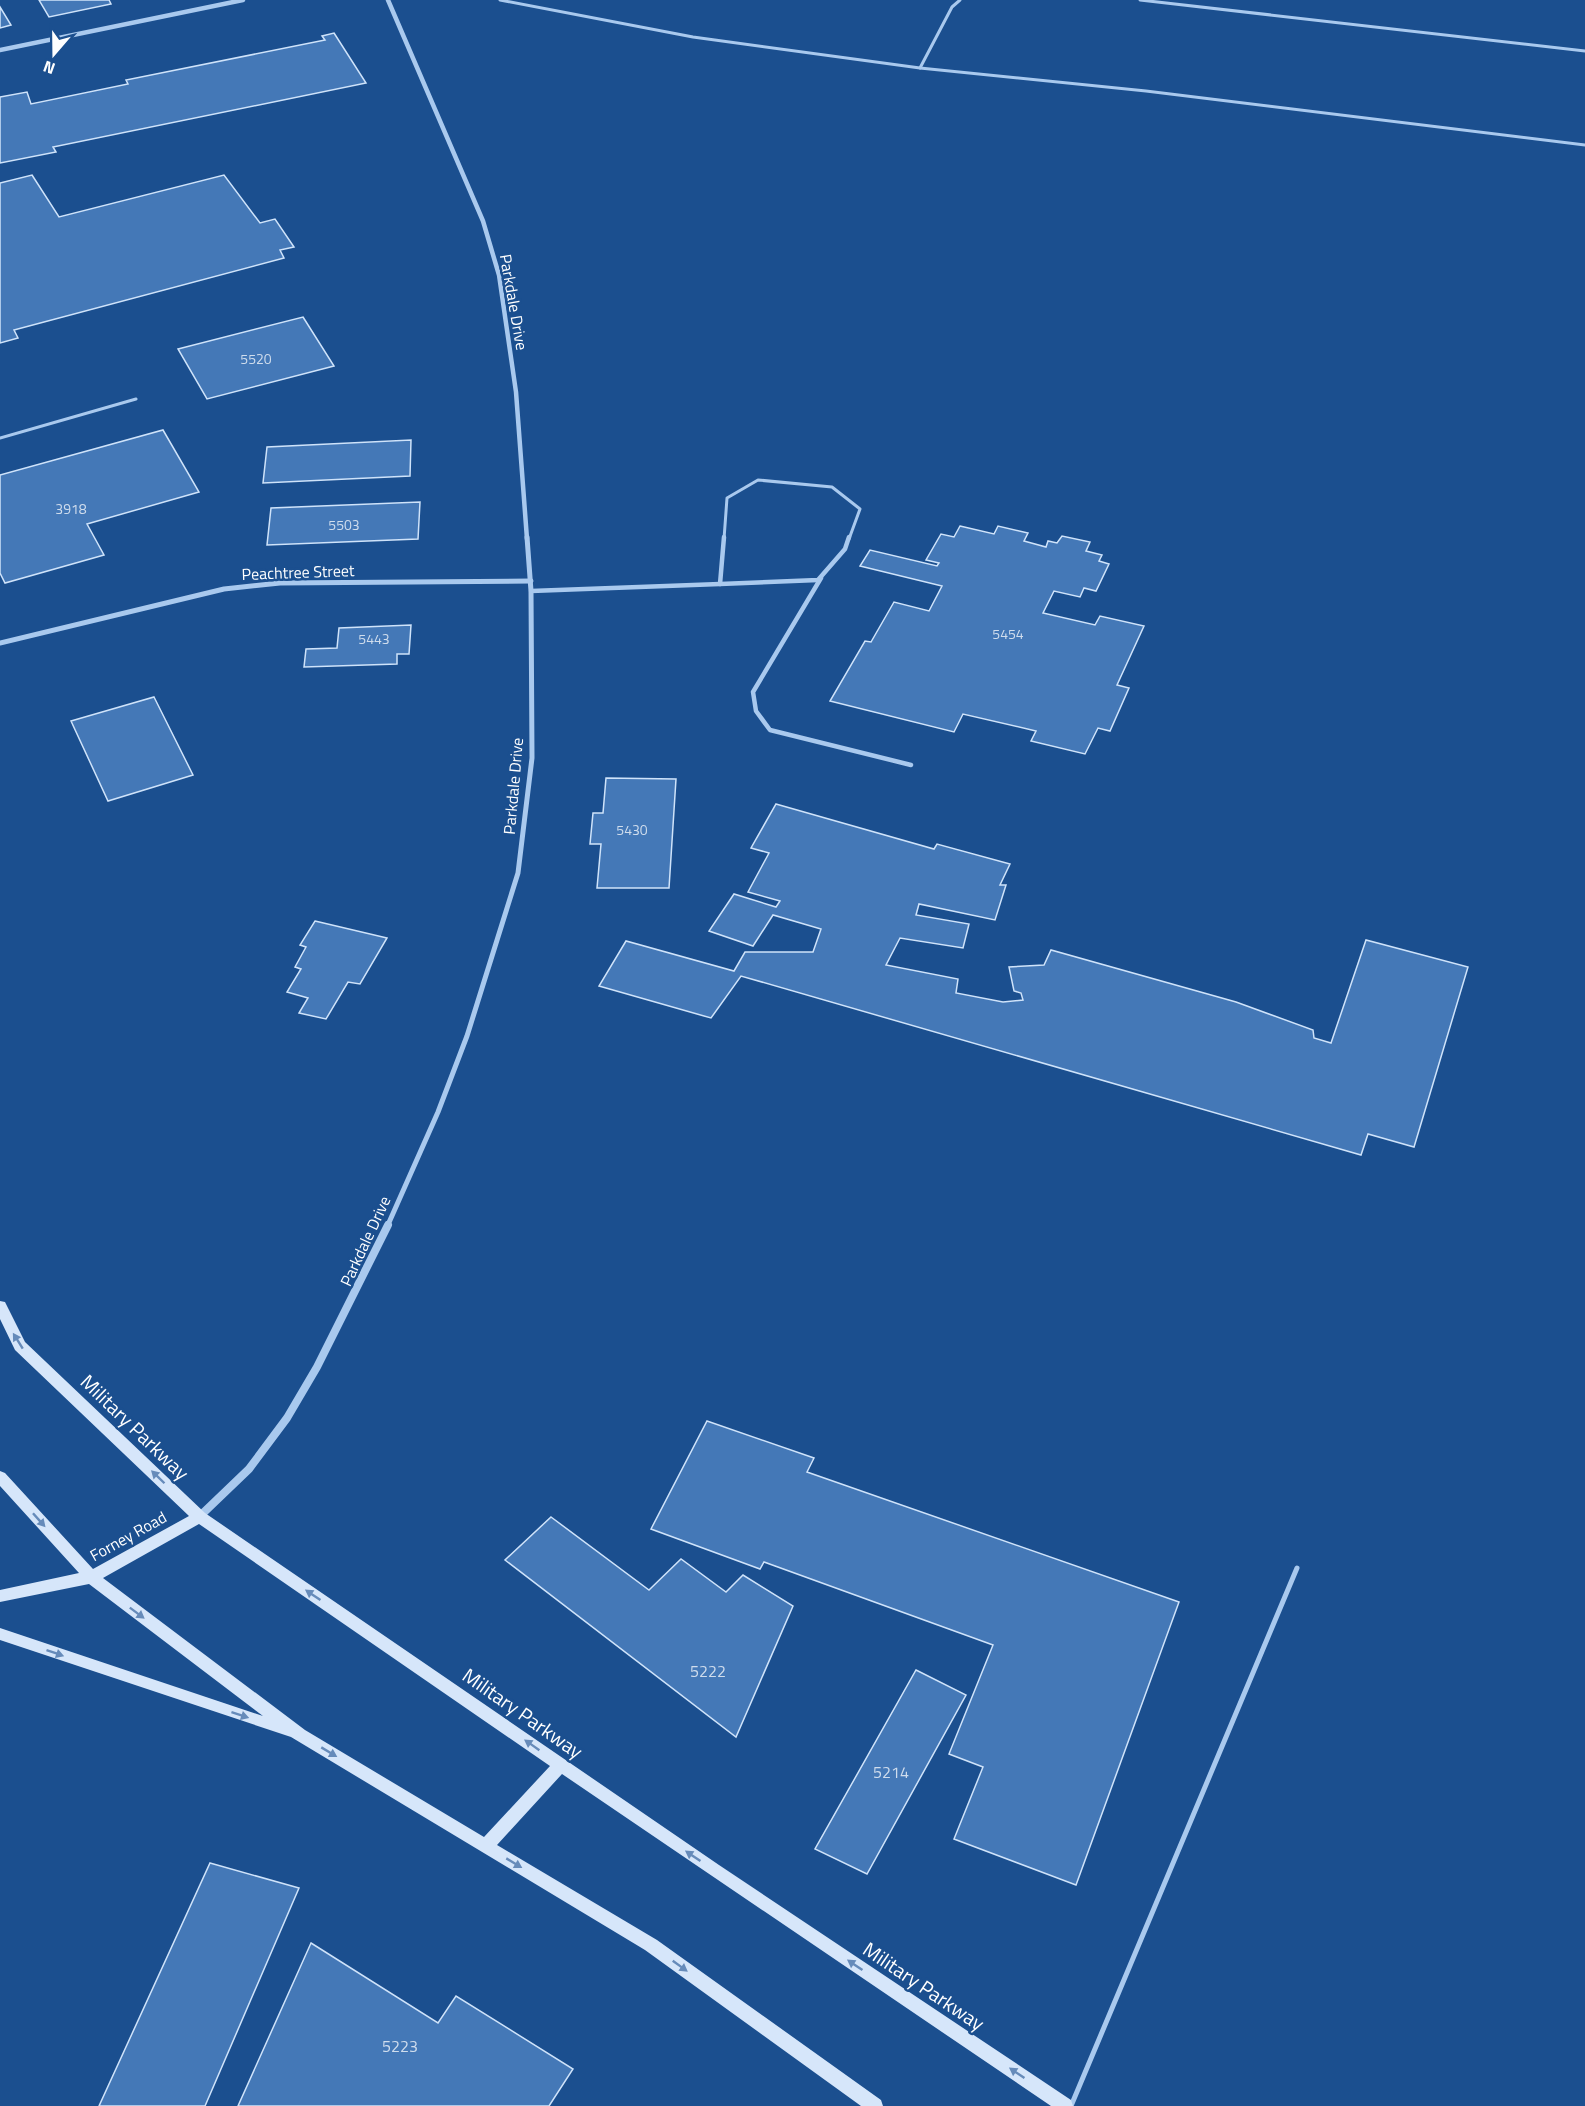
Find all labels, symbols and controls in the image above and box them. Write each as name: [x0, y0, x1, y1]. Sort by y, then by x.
north arrow: [24, 24, 84, 84]
text: N: [40, 55, 58, 81]
street label: Parkdale Drive: [494, 252, 534, 352]
house number: 5520: [240, 348, 272, 369]
house number: 3918: [55, 498, 87, 519]
house number: 5503: [328, 514, 360, 535]
street label: Peachtree Street: [241, 558, 355, 586]
house number: 5454: [992, 623, 1024, 644]
house number: 5443: [358, 628, 390, 649]
street label: Parkdale Drive: [497, 737, 529, 835]
house number: 5430: [616, 819, 648, 840]
street label: Parkdale Drive: [334, 1192, 396, 1290]
one-way arrow: [13, 1332, 24, 1349]
street label: Military Parkway: [73, 1367, 197, 1487]
one-way arrow: [151, 1470, 165, 1484]
street label: Forney Road: [85, 1505, 171, 1567]
one-way arrow: [32, 1513, 46, 1528]
one-way arrow: [306, 1589, 322, 1601]
one-way arrow: [130, 1606, 145, 1618]
one-way arrow: [46, 1649, 64, 1659]
house number: 5222: [690, 1659, 726, 1683]
street label: Military Parkway: [456, 1660, 590, 1766]
one-way arrow: [231, 1711, 249, 1721]
one-way arrow: [525, 1739, 541, 1751]
one-way arrow: [321, 1747, 337, 1758]
house number: 5214: [873, 1760, 909, 1784]
one-way arrow: [685, 1851, 701, 1862]
one-way arrow: [506, 1858, 523, 1868]
street label: Military Parkway: [857, 1934, 991, 2039]
one-way arrow: [846, 1959, 863, 1970]
one-way arrow: [671, 1960, 687, 1972]
house number: 5223: [382, 2034, 418, 2058]
one-way arrow: [1008, 2068, 1025, 2079]

